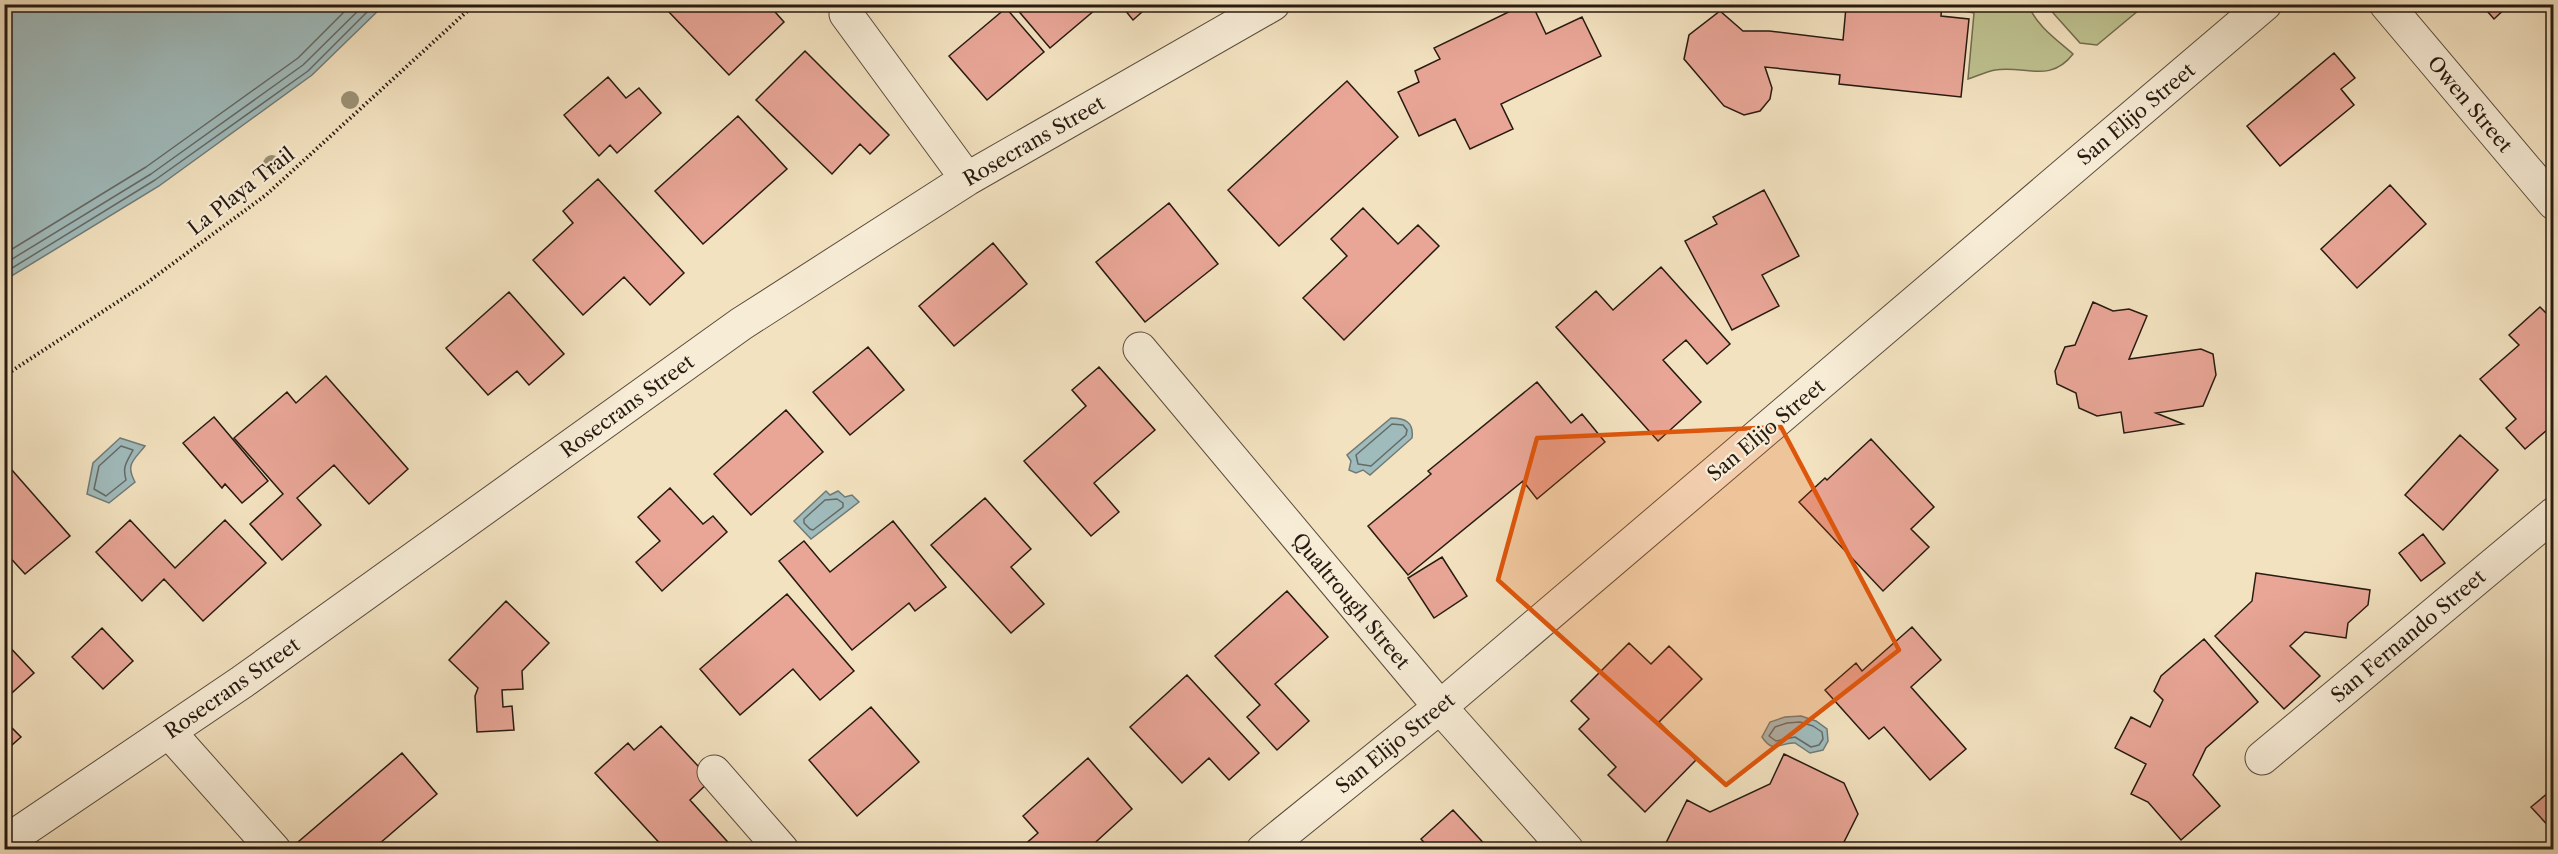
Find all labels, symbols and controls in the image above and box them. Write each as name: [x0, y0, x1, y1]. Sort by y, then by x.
street label: Owen Street: [2423, 51, 2517, 157]
street label: San Elijo Street: [2072, 58, 2200, 170]
street label: Rosecrans Street: [959, 91, 1109, 191]
street label: La Playa Trail: [183, 142, 299, 240]
street label: Rosecrans Street: [556, 349, 698, 463]
street label: San Elijo Street: [1702, 374, 1830, 486]
street label: Qualtrough Street: [1287, 528, 1415, 674]
street label: San Fernando Street: [2326, 564, 2490, 708]
street label: Rosecrans Street: [160, 632, 304, 744]
street label: San Elijo Street: [1331, 688, 1459, 798]

